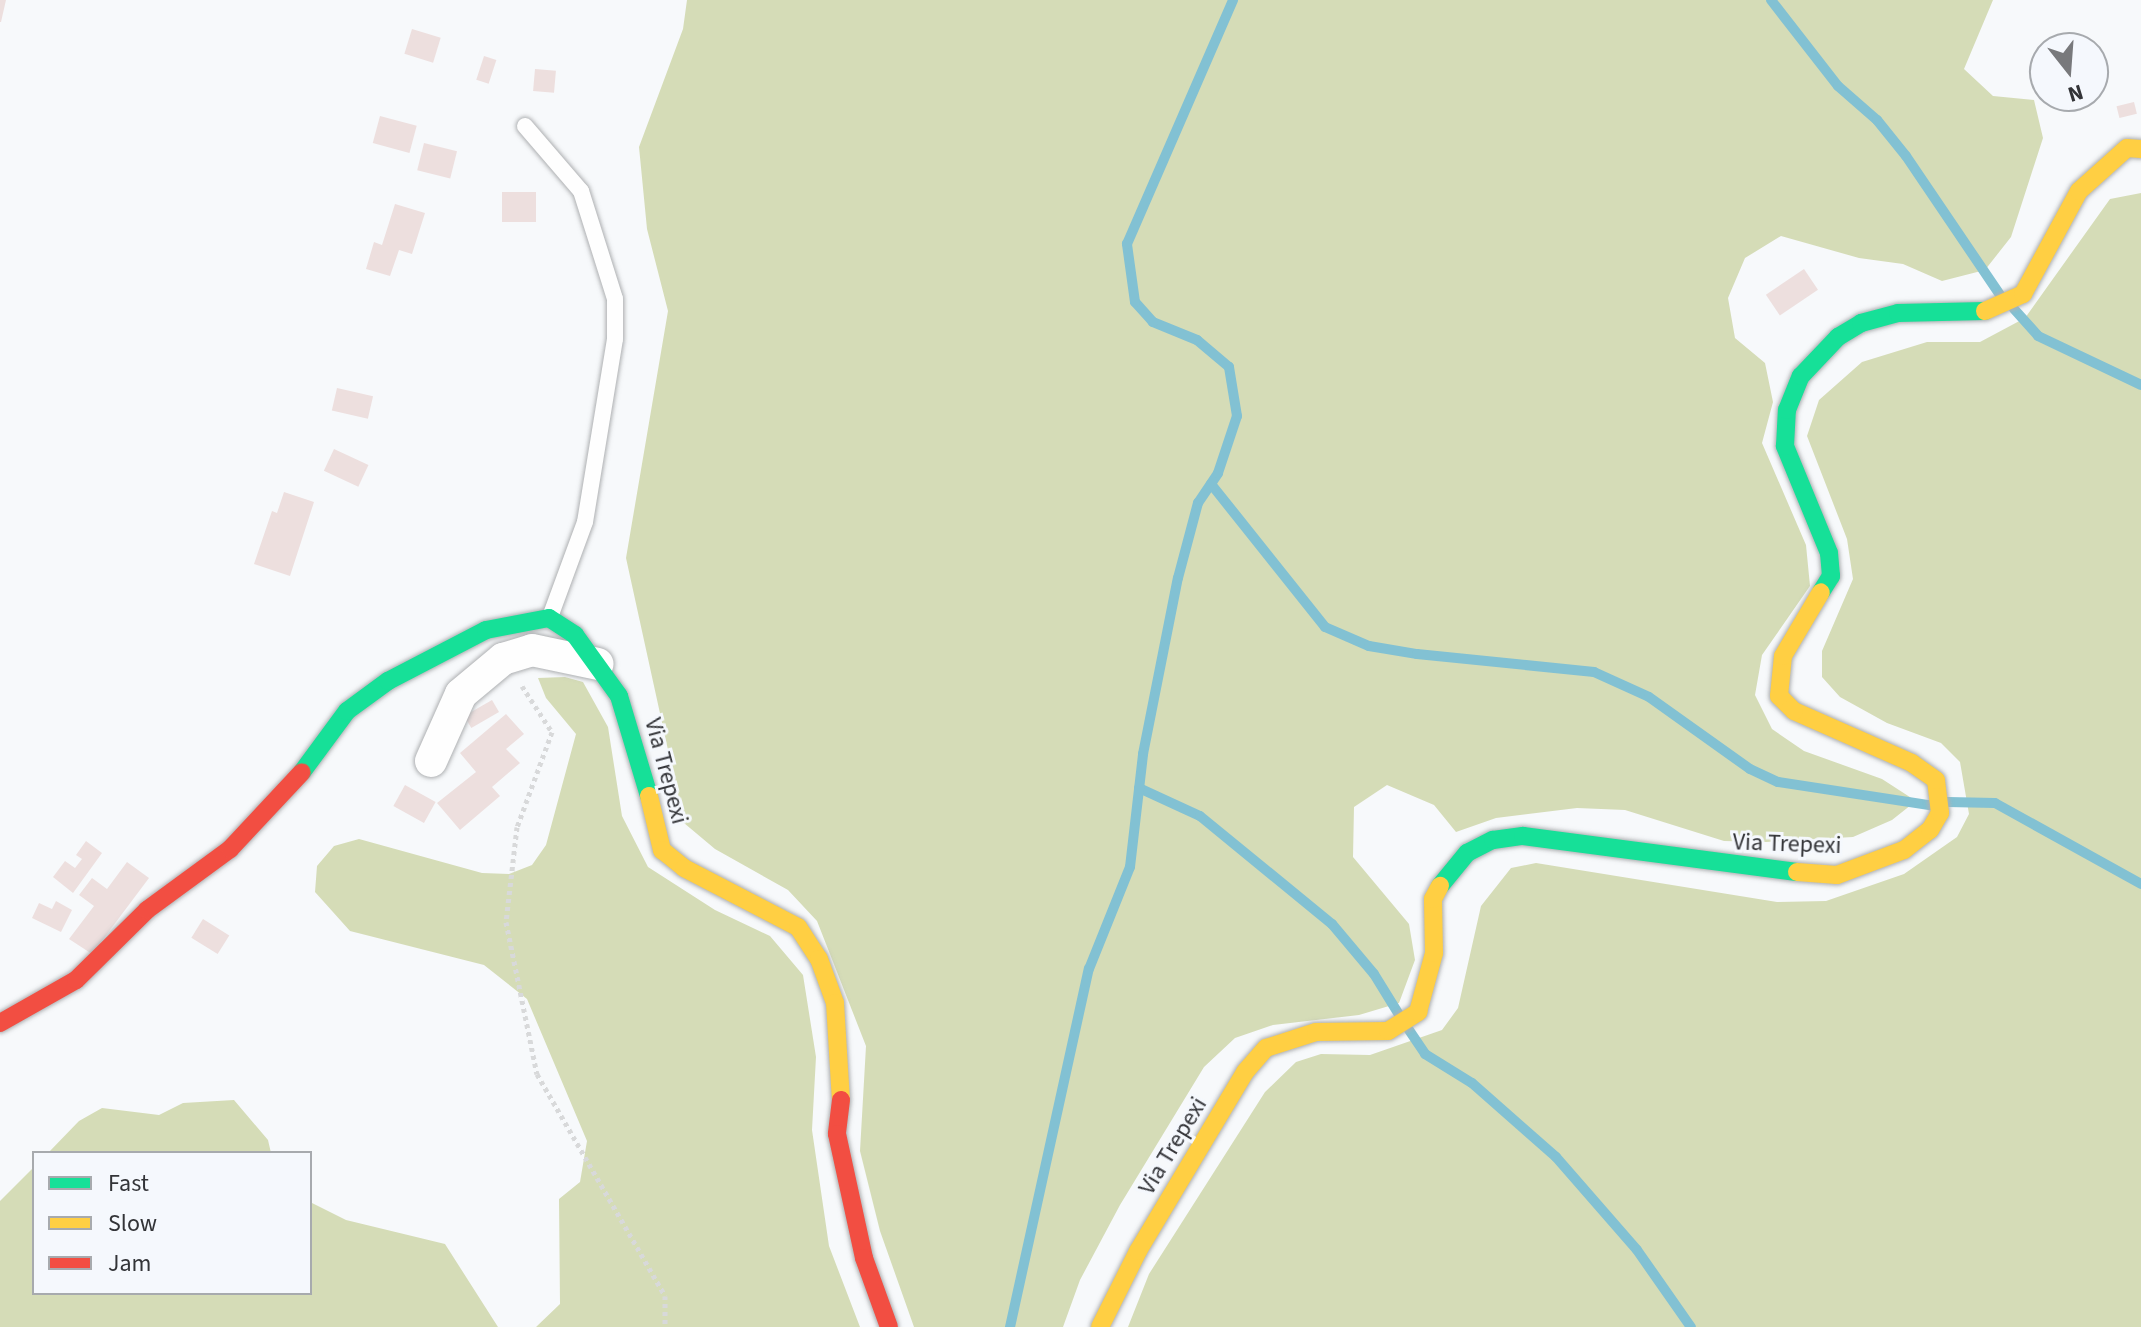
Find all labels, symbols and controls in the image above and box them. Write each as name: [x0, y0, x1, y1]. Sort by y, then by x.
north arrow: [2029, 32, 2109, 112]
text: N: [2064, 76, 2087, 110]
street label: Via Trepexi: [638, 715, 694, 827]
street label: Via Trepexi: [1732, 828, 1842, 860]
street label: Via Trepexi: [1133, 1092, 1213, 1200]
legend: [32, 1151, 312, 1295]
text: Fast: [108, 1166, 149, 1201]
text: Slow: [108, 1206, 157, 1241]
text: Jam: [108, 1246, 152, 1281]

